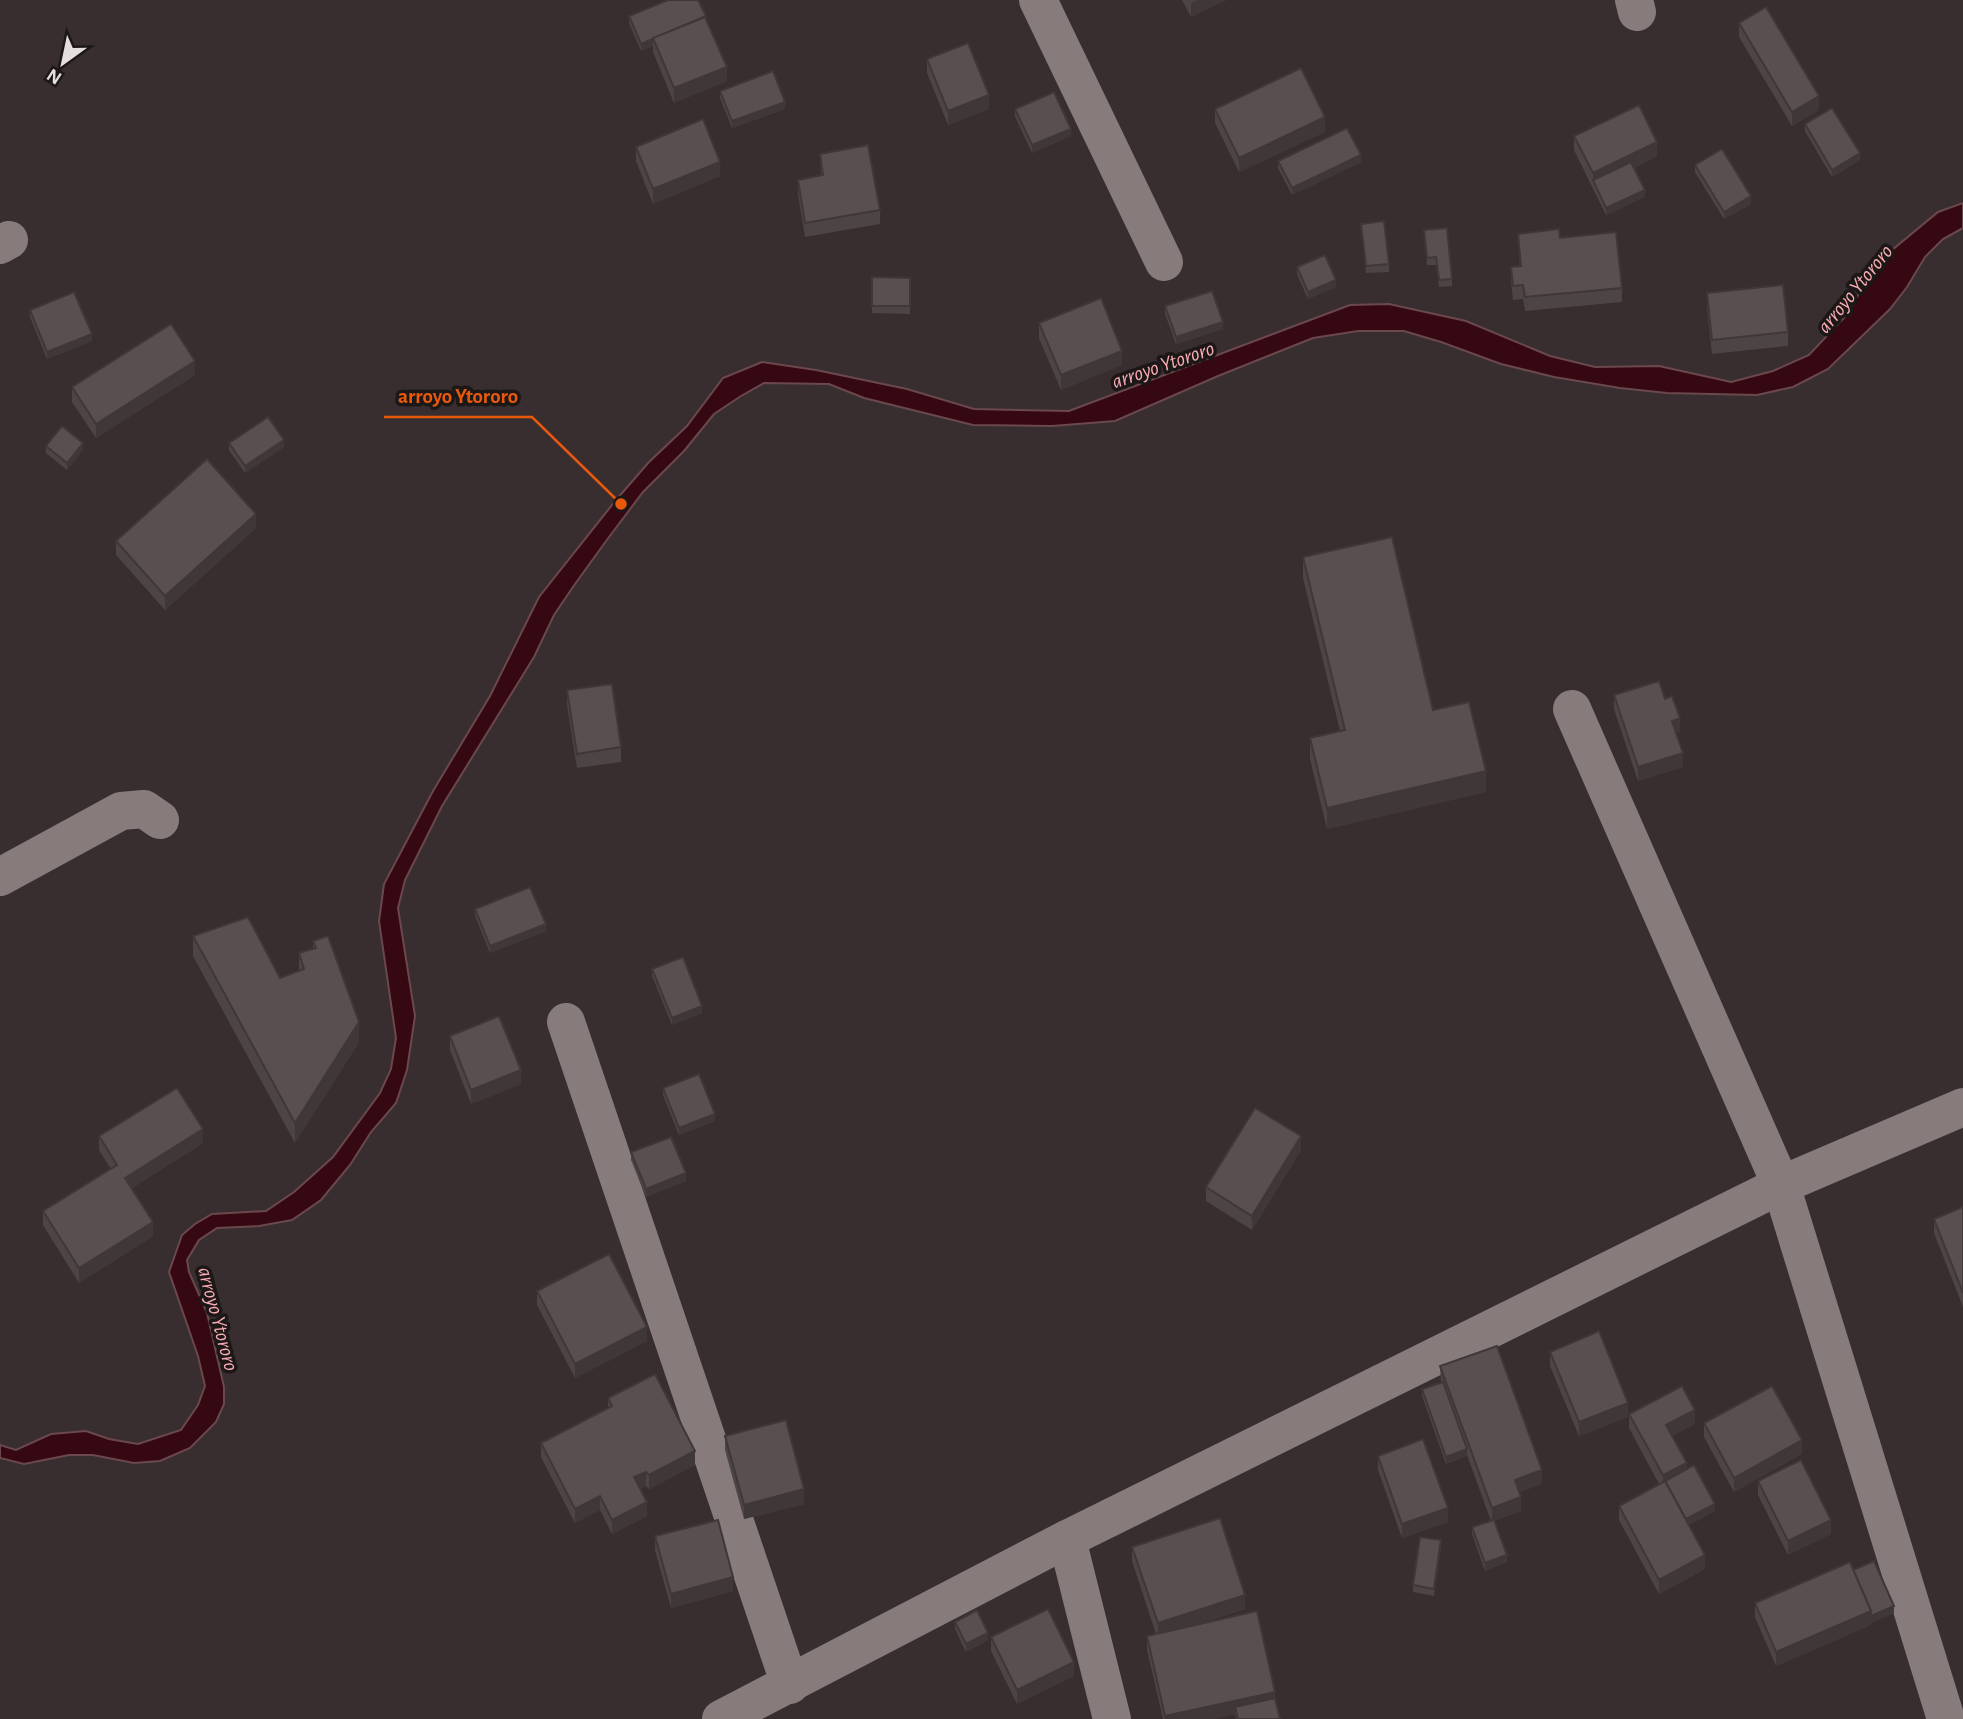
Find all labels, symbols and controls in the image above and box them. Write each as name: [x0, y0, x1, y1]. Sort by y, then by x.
north arrow: [28, 28, 98, 98]
text: N: [44, 64, 65, 88]
water label: arroyo Ytororo: [1813, 241, 1897, 337]
water label: arroyo Ytororo: [1109, 338, 1217, 392]
callout: arroyo Ytororo: [384, 375, 532, 417]
text: arroyo Ytororo: [398, 386, 518, 407]
water label: arroyo Ytororo: [194, 1265, 242, 1373]

